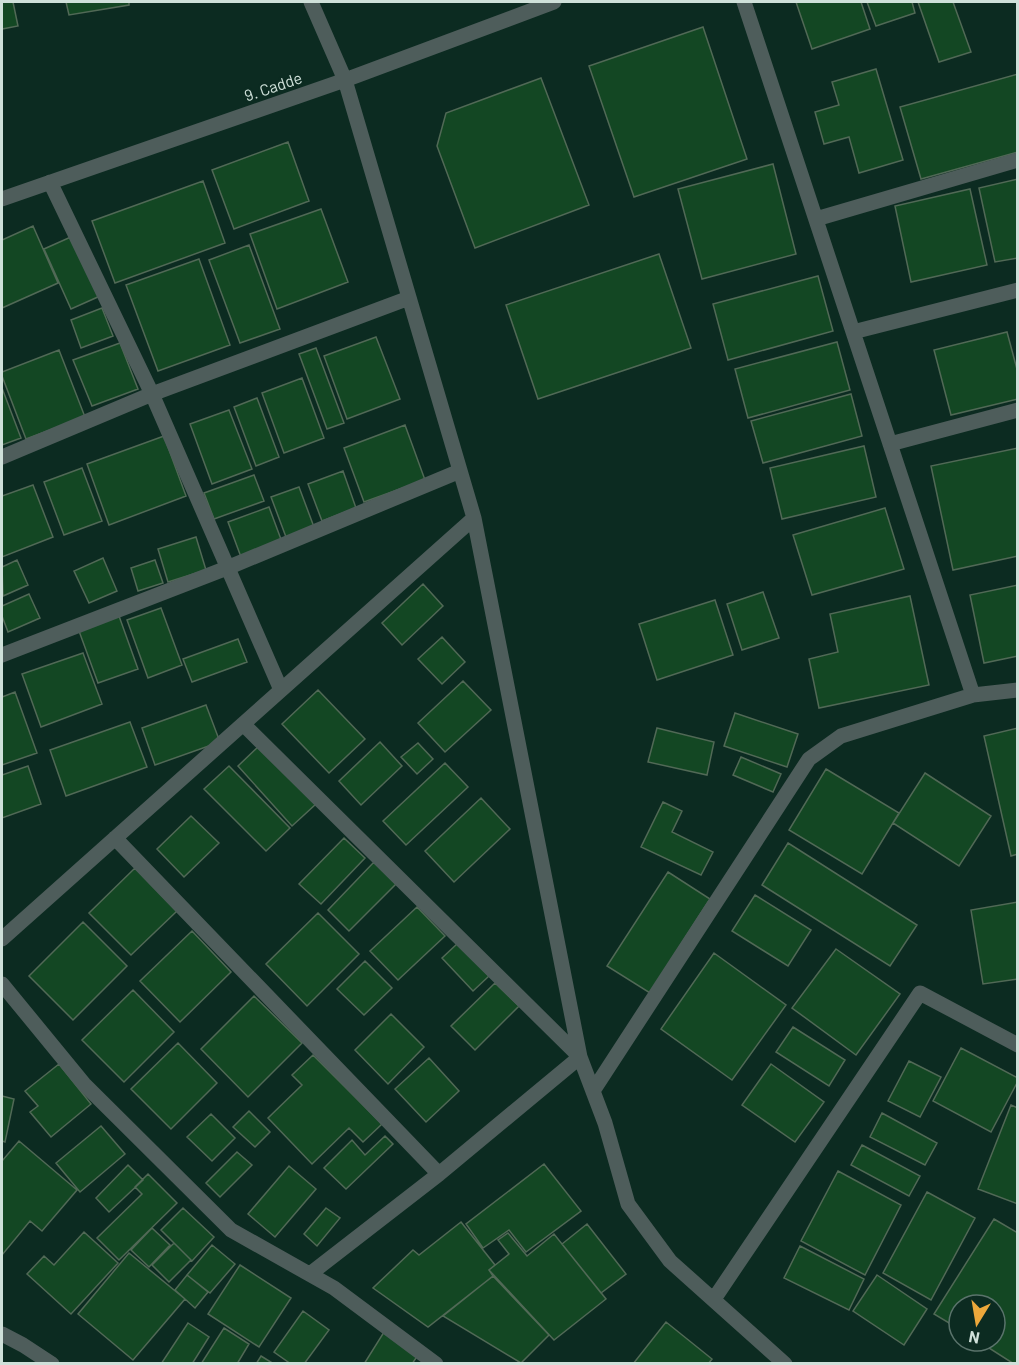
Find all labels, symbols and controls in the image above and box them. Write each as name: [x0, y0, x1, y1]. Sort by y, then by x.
street label: 9. Cadde: [242, 67, 304, 105]
north arrow: [947, 1293, 1007, 1353]
text: N: [967, 1328, 981, 1349]

